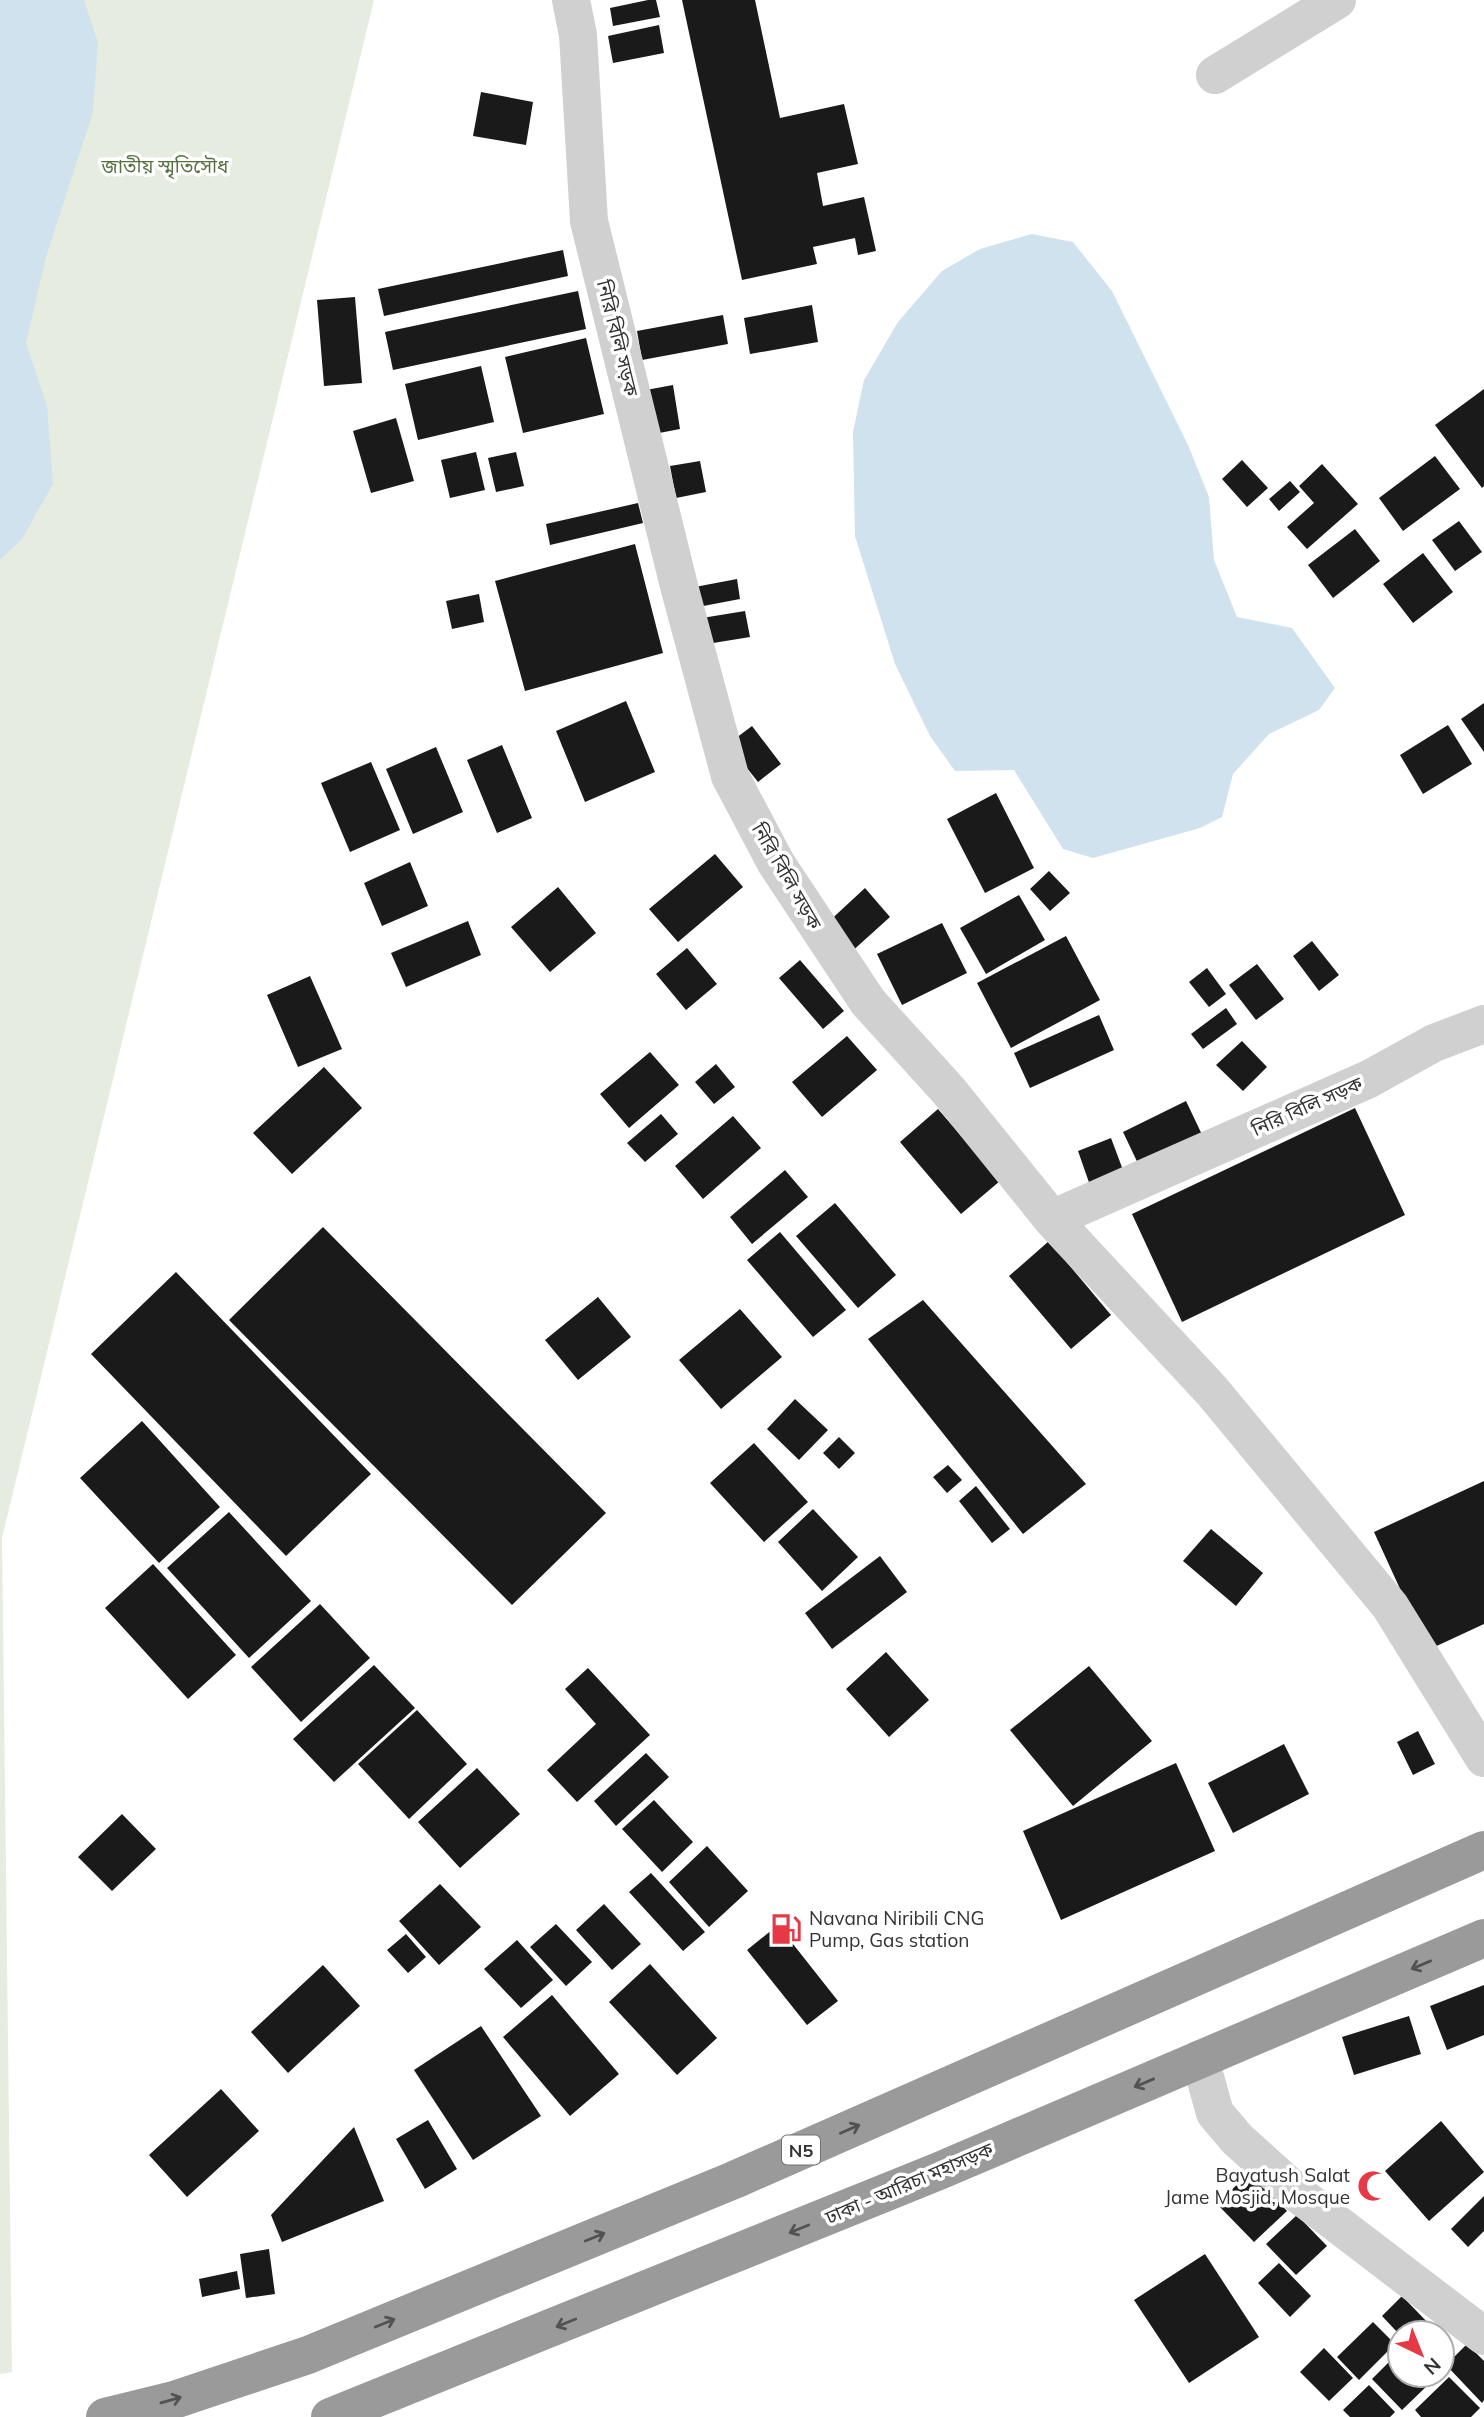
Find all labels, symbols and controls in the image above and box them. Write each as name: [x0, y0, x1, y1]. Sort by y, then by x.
park label: জাতীয় স্মৃতিসৌধ: [101, 154, 229, 180]
street label: নিরি বিলি সড়ক: [592, 276, 644, 399]
street label: নিরি বিলি সড়ক: [746, 818, 827, 934]
street label: নিরি বিলি সড়ক: [1247, 1071, 1367, 1142]
place label: Navana Niribili CNG Pump, Gas station: [809, 1906, 984, 1952]
fuel station icon: Navana Niribili CNG Pump, Gas station: [769, 1912, 803, 1946]
one-way arrow: [1411, 1959, 1432, 1972]
one-way arrow: [1134, 2077, 1156, 2090]
one-way arrow: [839, 2122, 860, 2135]
road number: N5: [782, 2136, 820, 2164]
street label: ঢাকা - আরিচা মহাসড়ক: [821, 2137, 997, 2230]
place label: Bayatush Salat Jame Mosjid, Mosque: [1165, 2163, 1350, 2209]
mosque icon: Bayatush Salat Jame Mosjid, Mosque: [1356, 2169, 1390, 2203]
one-way arrow: [789, 2223, 811, 2236]
one-way arrow: [584, 2229, 606, 2242]
one-way arrow: [374, 2316, 395, 2329]
one-way arrow: [556, 2318, 577, 2331]
north arrow: [1386, 2319, 1456, 2389]
text: N: [1419, 2353, 1446, 2380]
one-way arrow: [159, 2393, 182, 2406]

